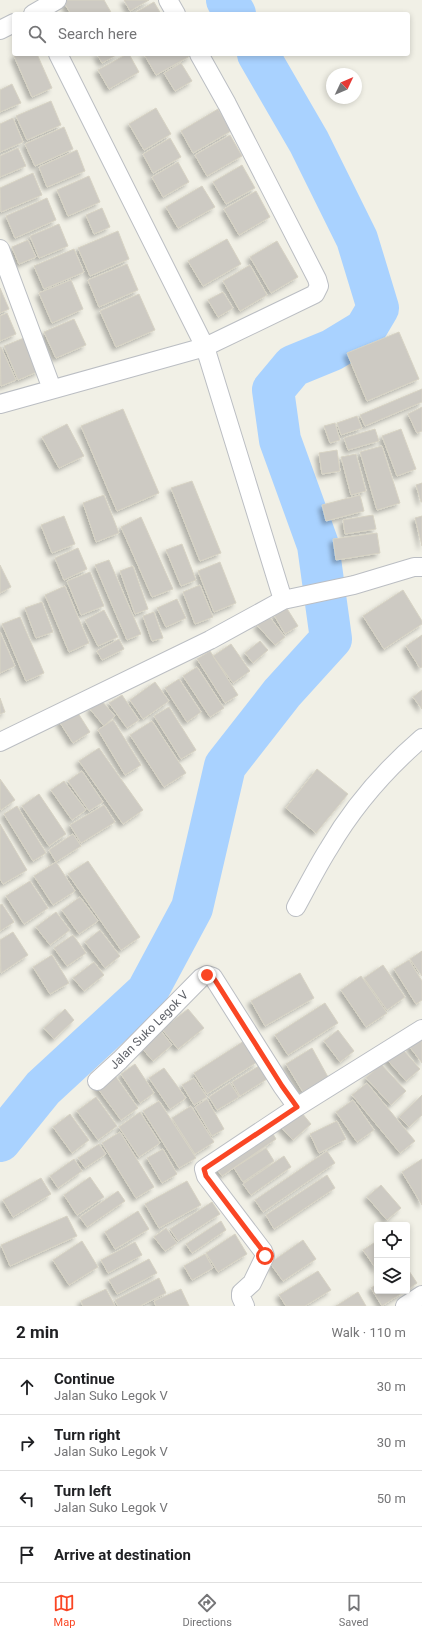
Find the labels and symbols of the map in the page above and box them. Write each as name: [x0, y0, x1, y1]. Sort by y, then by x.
north arrow: [326, 68, 362, 104]
route end: [198, 966, 216, 984]
street label: Jalan Suko Legok V: [107, 988, 191, 1072]
route start: [256, 1247, 274, 1265]

